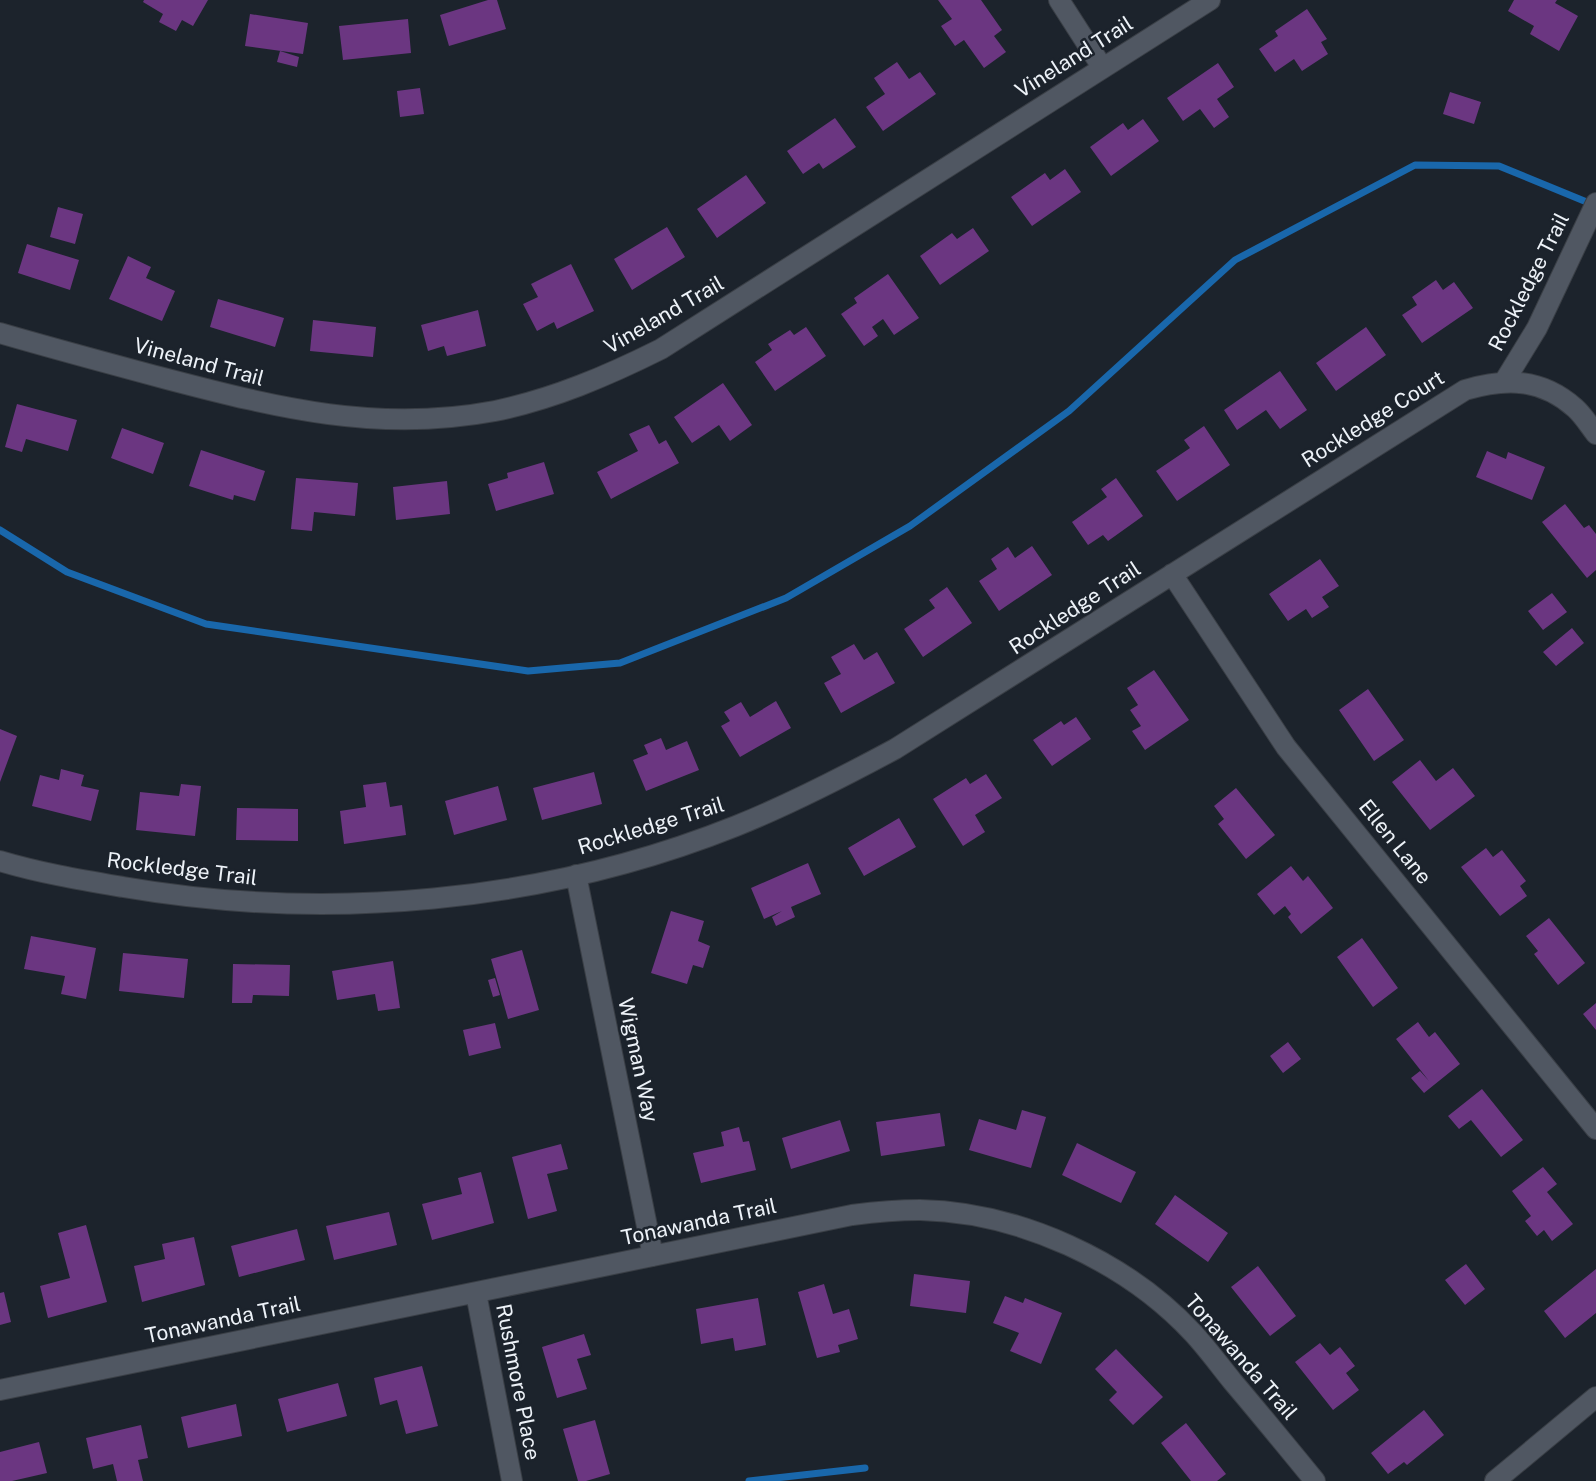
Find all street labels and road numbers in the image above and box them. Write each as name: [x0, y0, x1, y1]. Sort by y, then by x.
street label: Vineland Trail: [1010, 10, 1137, 103]
street label: Rockledge Trail: [1483, 209, 1574, 355]
street label: Vineland Trail: [599, 270, 728, 359]
street label: Vineland Trail: [131, 332, 267, 391]
street label: Rockledge Court: [1297, 365, 1449, 472]
street label: Rockledge Trail: [1004, 556, 1145, 659]
street label: Rockledge Trail: [575, 791, 727, 860]
street label: Ellen Lane: [1354, 795, 1437, 889]
street label: Rockledge Trail: [105, 847, 259, 890]
street label: Wigman Way: [613, 996, 664, 1124]
street label: Tonawanda Trail: [619, 1193, 779, 1250]
street label: Tonawanda Trail: [1180, 1289, 1303, 1425]
street label: Tonawanda Trail: [143, 1291, 303, 1348]
street label: Rushmore Place: [491, 1302, 546, 1462]

